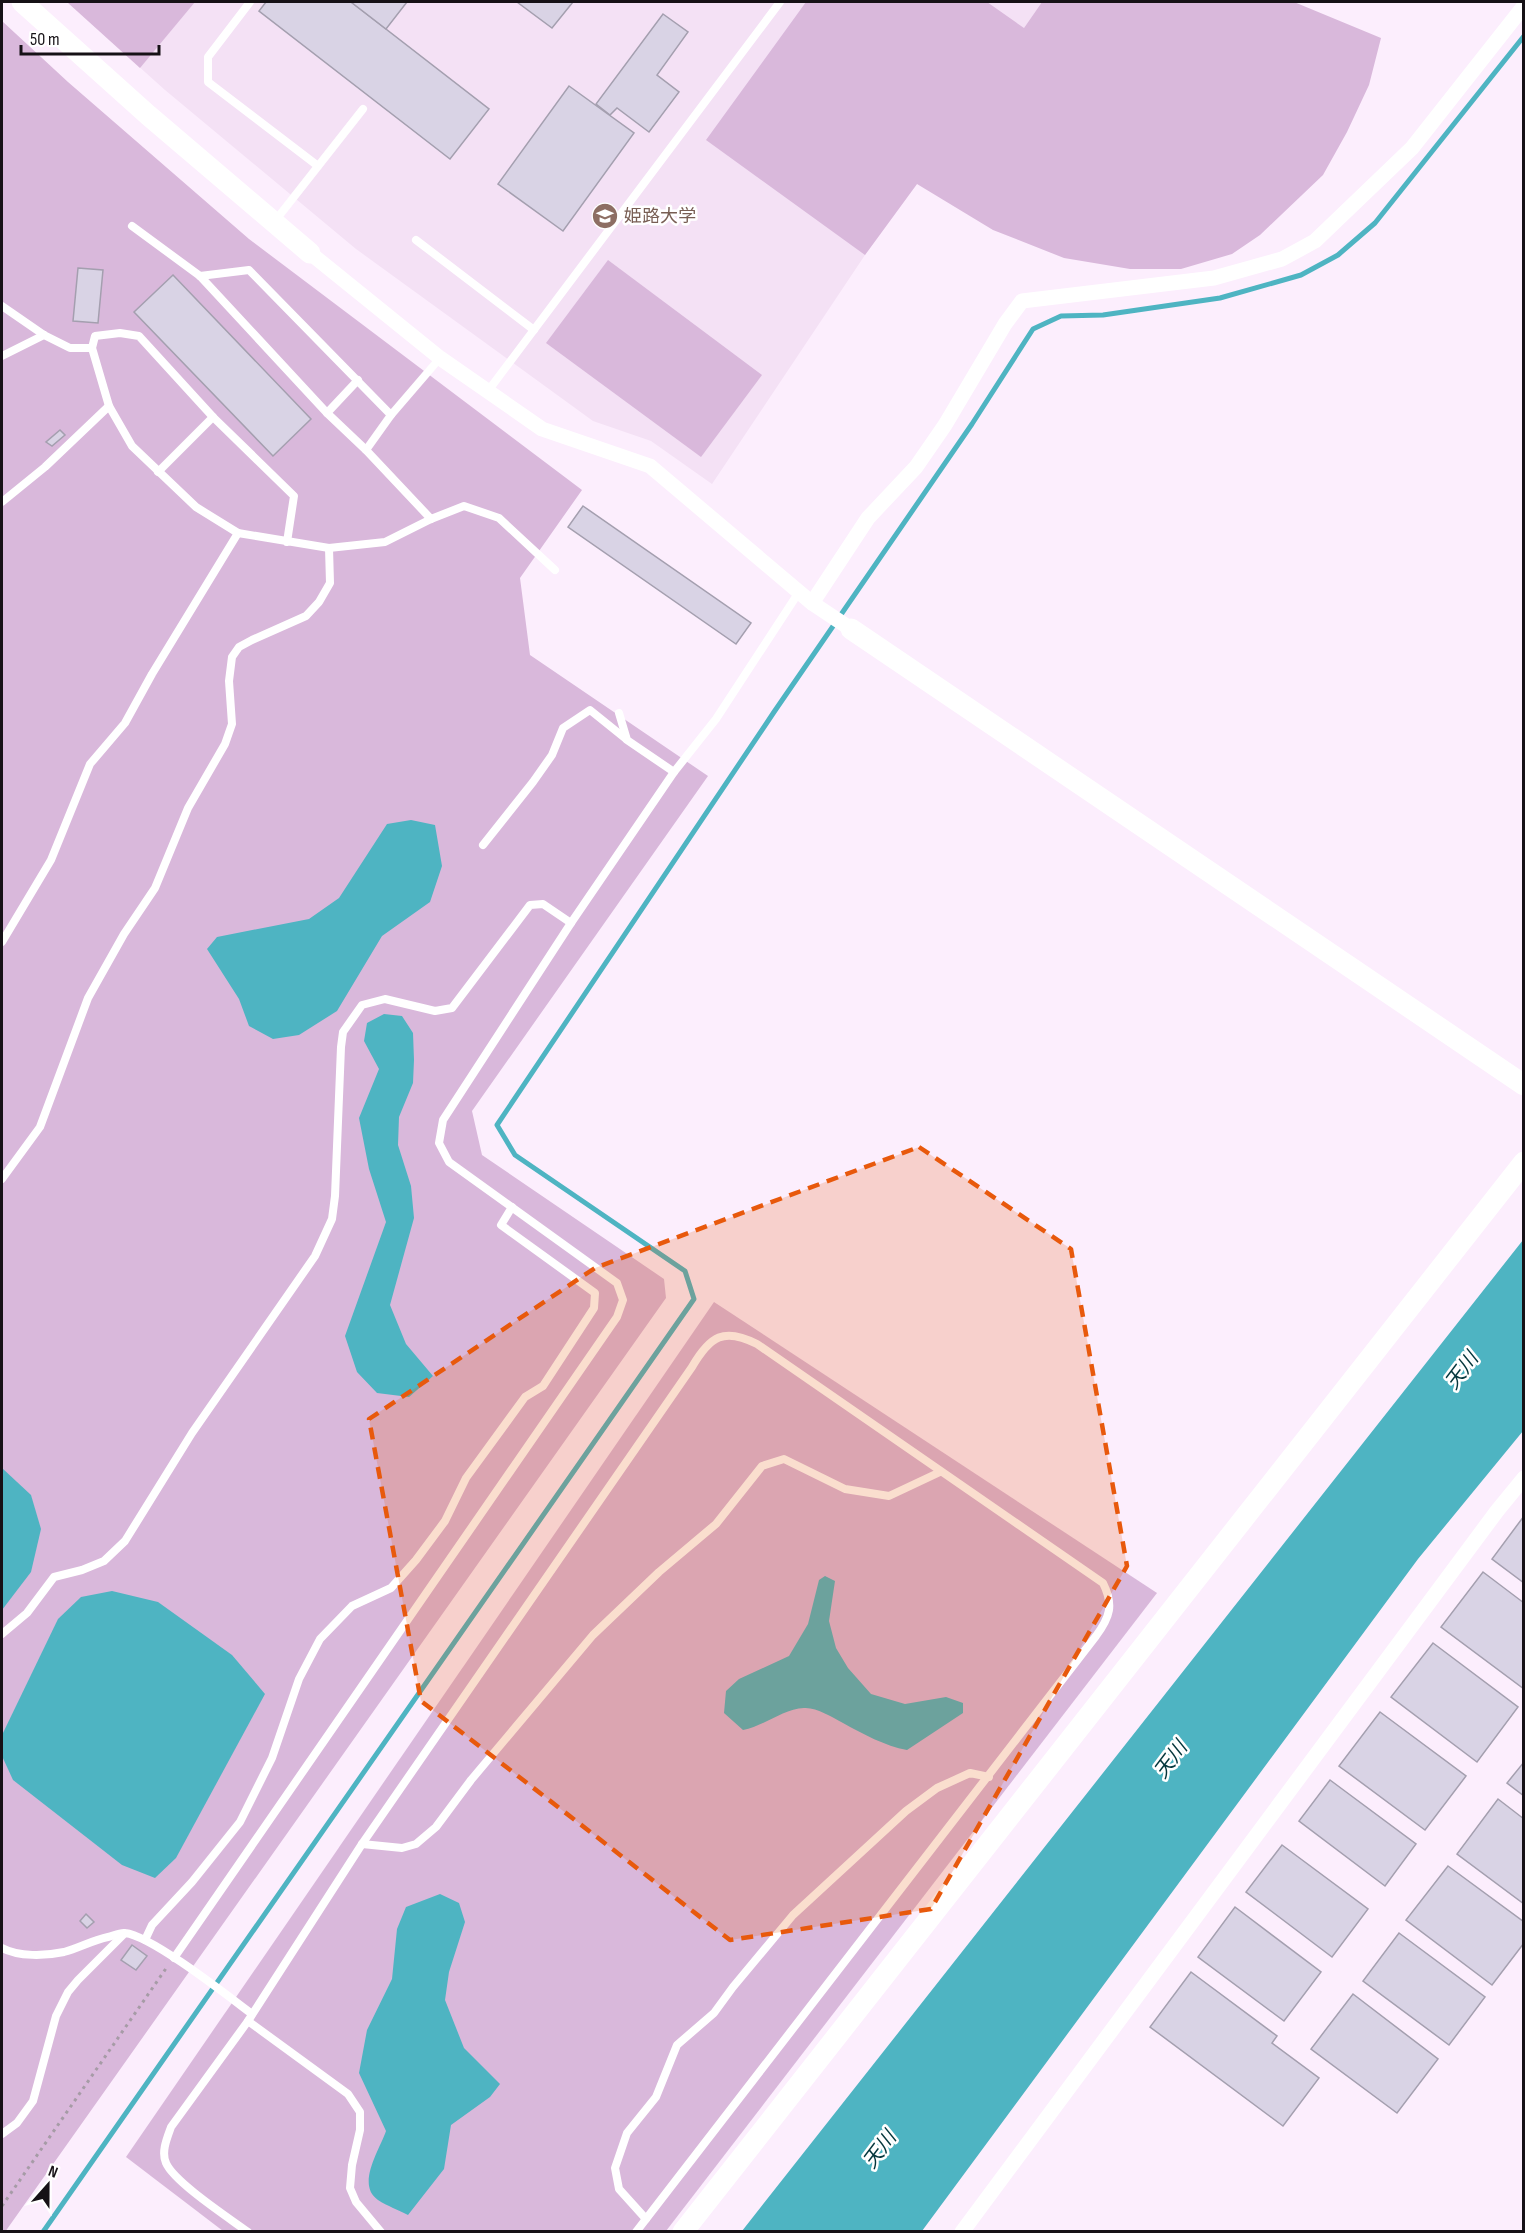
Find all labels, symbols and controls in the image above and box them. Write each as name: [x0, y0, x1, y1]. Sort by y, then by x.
scale bar: [21, 18, 159, 56]
text: 50 m: [30, 29, 60, 50]
school or university icon: 姫路大学: [590, 201, 620, 231]
place label: 姫路大学: [624, 206, 696, 227]
water label: 天川: [1440, 1346, 1485, 1394]
water label: 天川: [1149, 1735, 1194, 1783]
water label: 天川: [858, 2125, 903, 2173]
north arrow: [18, 2155, 78, 2215]
text: N: [45, 2162, 60, 2183]

